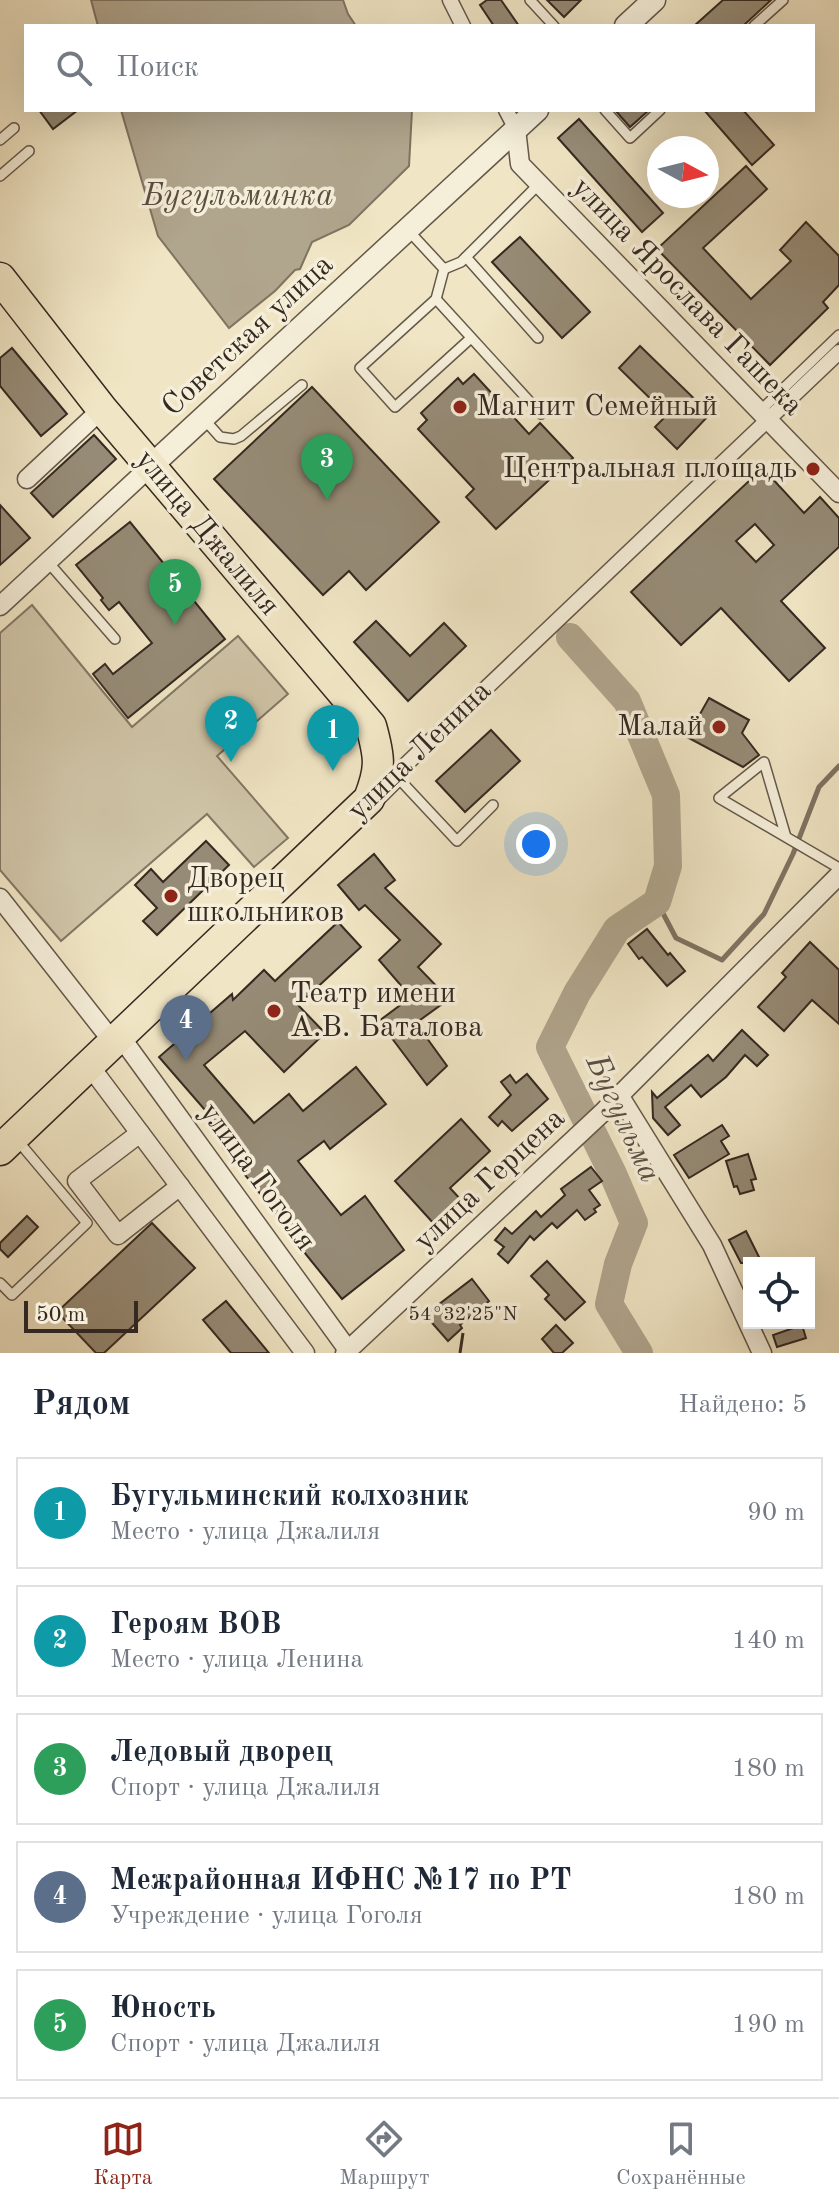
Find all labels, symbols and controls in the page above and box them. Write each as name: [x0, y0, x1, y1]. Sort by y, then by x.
search box: [24, 24, 815, 112]
icon: search: [52, 46, 96, 90]
text: Поиск: [116, 53, 199, 83]
north arrow: [647, 136, 719, 208]
street label: улица Ярослава Гашека: [566, 172, 808, 422]
water label: Бугульминка: [142, 181, 333, 213]
street label: Советская улица: [157, 250, 339, 422]
place label: Магнит Семейный: [476, 392, 718, 422]
marker: Магнит Семейный: [451, 398, 469, 416]
pin: 3: [301, 434, 353, 500]
street label: улица Джалиля: [129, 445, 285, 621]
place label: Центральная площадь: [503, 454, 797, 484]
marker: Центральная площадь: [804, 460, 822, 478]
pin: 5: [149, 559, 201, 625]
street label: улица Ленина: [343, 675, 497, 826]
pin: 2: [205, 696, 257, 762]
pin: 1: [307, 705, 359, 771]
place label: Малай: [617, 712, 703, 742]
marker: Малай: [710, 718, 728, 736]
your location: [516, 824, 556, 864]
place label: Дворец школьников: [187, 864, 344, 928]
marker: Дворец школьников: [162, 887, 180, 905]
place label: Театр имени А.В. Баталова: [290, 979, 483, 1043]
pin: 4: [160, 995, 212, 1061]
marker: Театр имени А.В. Баталова: [265, 1002, 283, 1020]
water label: Бугульма: [578, 1049, 665, 1188]
street label: улица Гоголя: [194, 1098, 320, 1256]
street label: улица Герцена: [409, 1103, 571, 1257]
map controls: [743, 1257, 815, 1329]
button: locate: [743, 1257, 815, 1329]
scale bar: [24, 1297, 138, 1333]
text: 50 m: [36, 1304, 85, 1326]
text: 54°32'25"N: [408, 1305, 518, 1325]
text: Рядом: [32, 1388, 131, 1422]
text: Найдено: 5: [678, 1392, 807, 1418]
text: Бугульминский колхозник: [110, 1482, 469, 1512]
text: 1: [52, 1500, 68, 1526]
text: 90 m: [747, 1500, 805, 1526]
text: Место · улица Джалиля: [110, 1519, 380, 1545]
text: Героям ВОВ: [110, 1610, 281, 1640]
text: 2: [52, 1628, 68, 1654]
text: 140 m: [732, 1628, 805, 1654]
text: Место · улица Ленина: [110, 1647, 363, 1673]
text: Ледовый дворец: [110, 1738, 333, 1768]
text: 3: [52, 1756, 68, 1782]
text: 180 m: [732, 1756, 805, 1782]
text: Спорт · улица Джалиля: [110, 1775, 380, 1801]
text: Межрайонная ИФНС №17 по РТ: [110, 1866, 571, 1896]
text: 4: [52, 1884, 68, 1910]
text: 180 m: [732, 1884, 805, 1910]
text: Учреждение · улица Гоголя: [110, 1903, 423, 1929]
text: Юность: [110, 1994, 216, 2024]
text: 5: [52, 2012, 68, 2038]
text: 190 m: [732, 2012, 805, 2038]
text: Спорт · улица Джалиля: [110, 2031, 380, 2057]
tab: Карта: [93, 2117, 153, 2192]
tab: Маршрут: [339, 2117, 430, 2192]
tab: Сохранённые: [616, 2117, 746, 2192]

